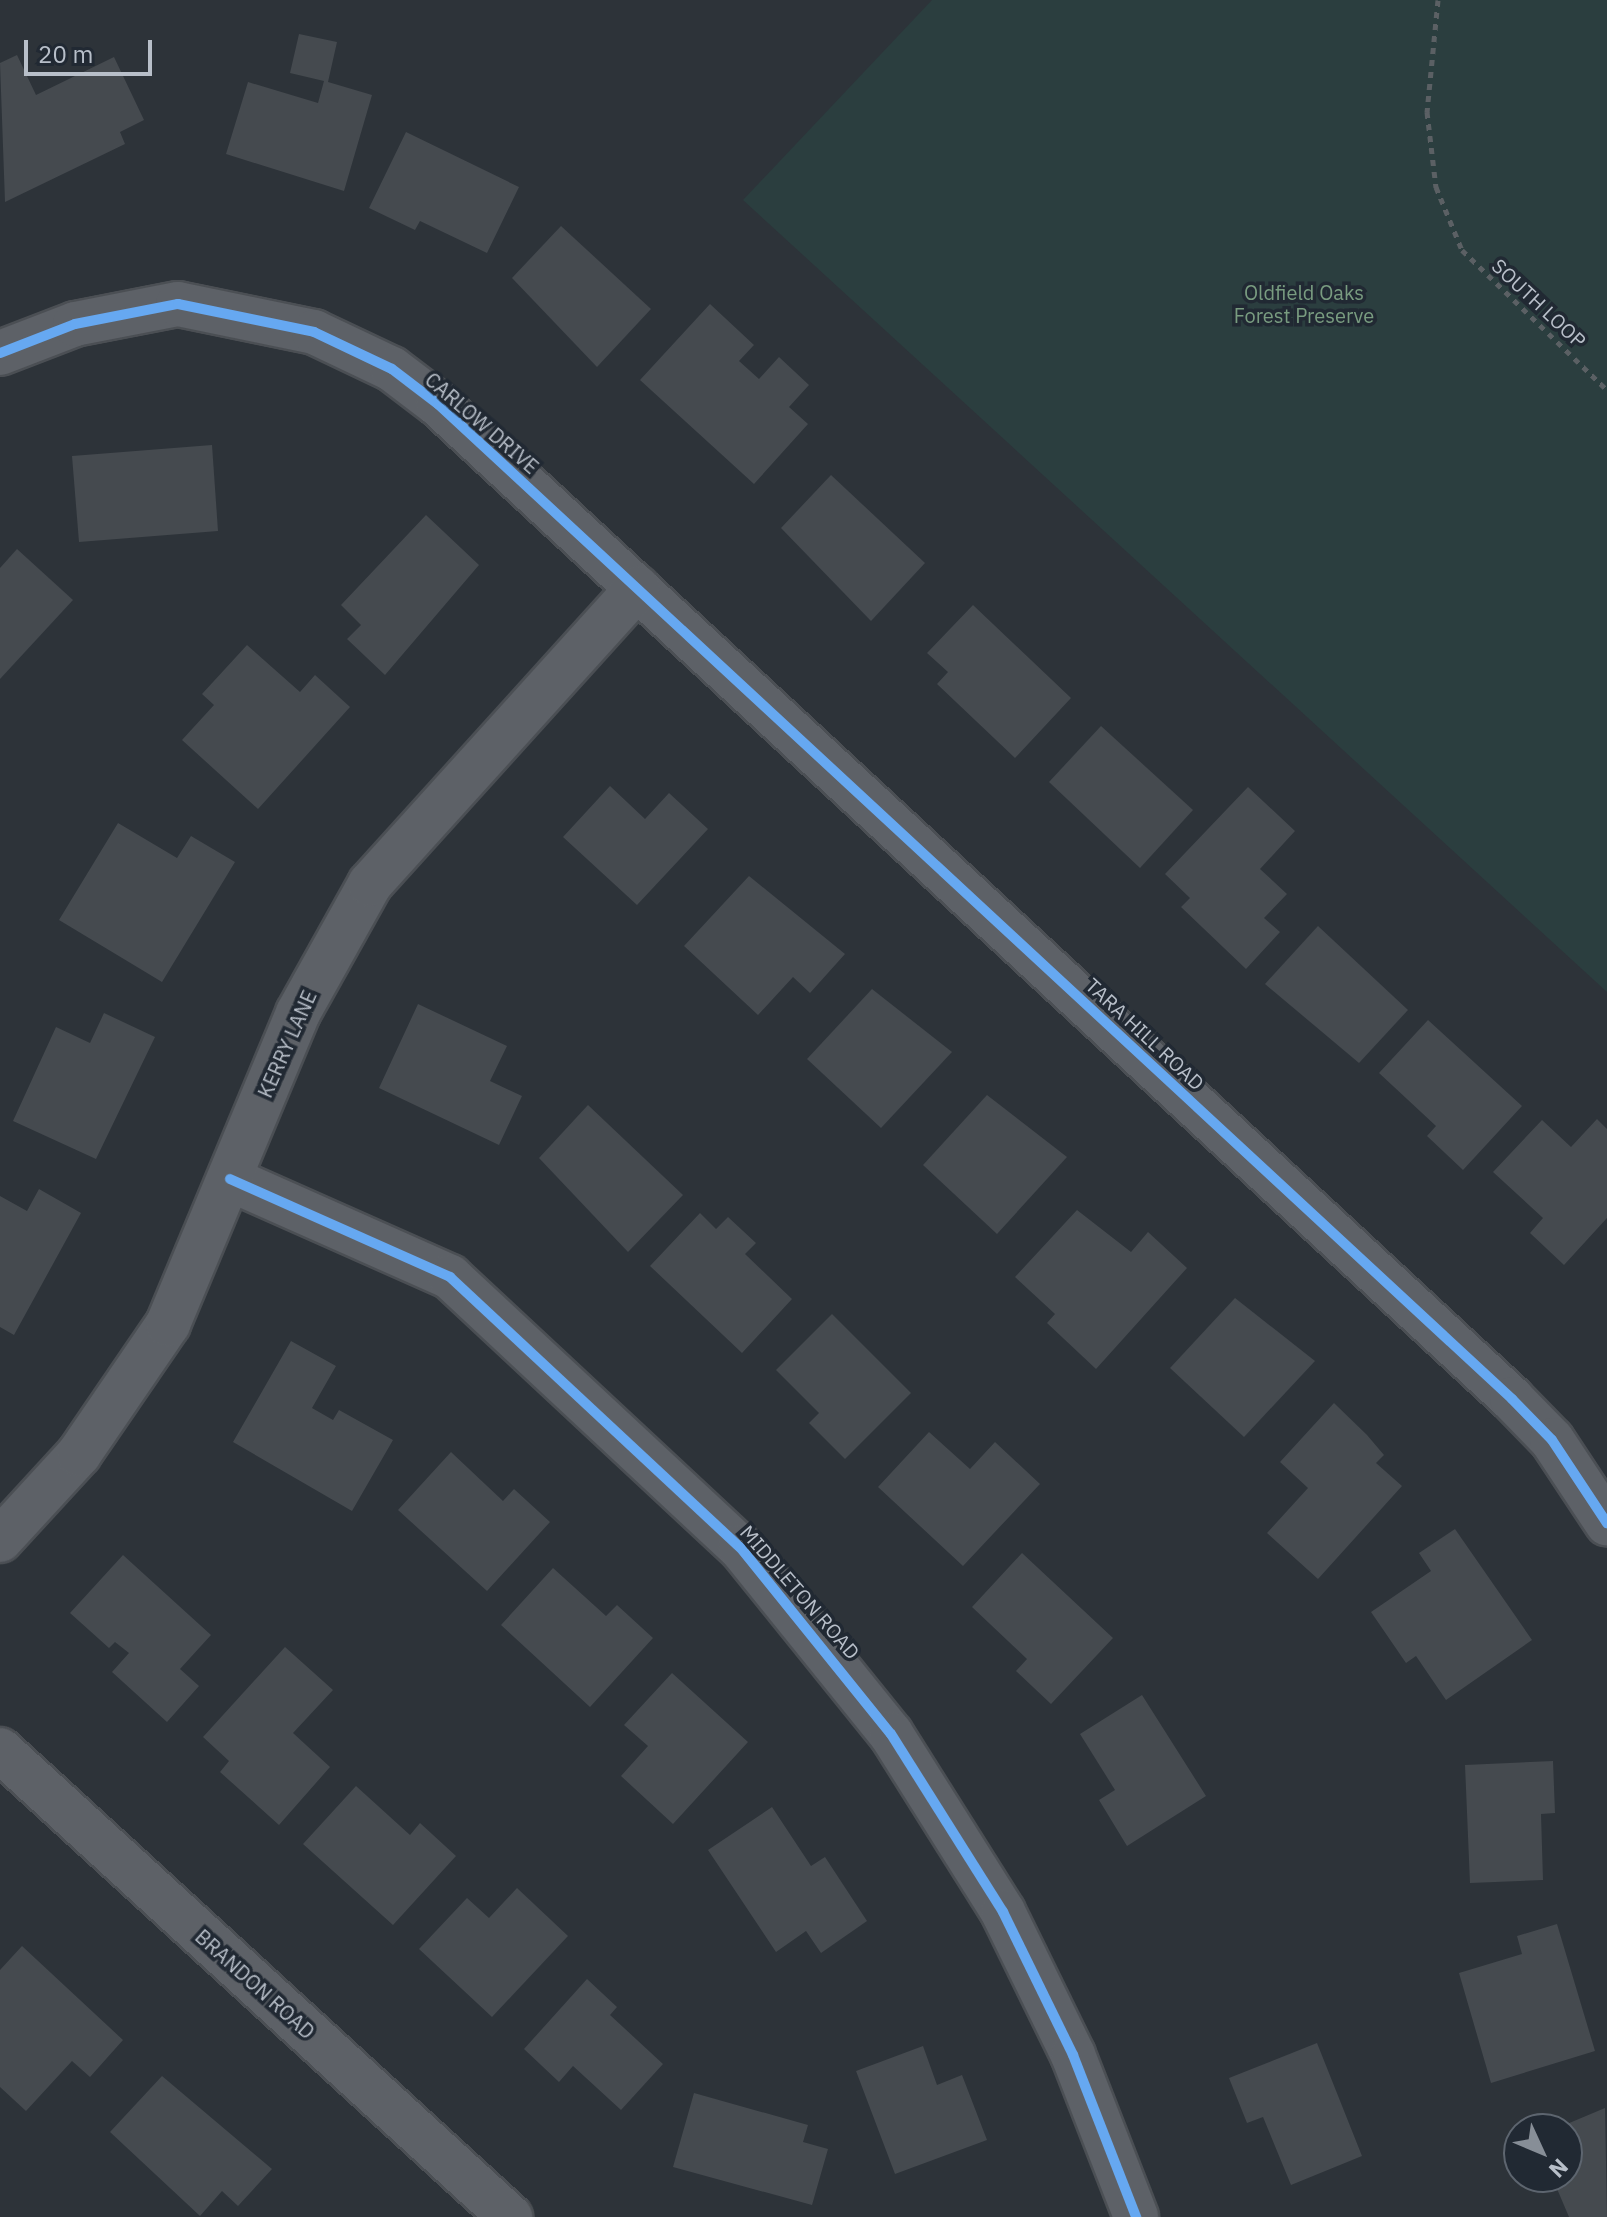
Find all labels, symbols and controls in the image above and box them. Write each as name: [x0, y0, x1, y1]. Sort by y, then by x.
scale bar: [28, 24, 156, 74]
text: 20 m: [38, 38, 93, 70]
street label: SOUTH LOOP: [1487, 253, 1591, 353]
park label: Oldfield Oaks Forest Preserve: [1234, 280, 1374, 327]
street label: CARLOW DRIVE: [420, 367, 544, 479]
street label: TARA HILL ROAD: [1081, 973, 1209, 1095]
street label: KERRY LANE: [253, 987, 321, 1101]
street label: MIDDLETON ROAD: [735, 1520, 865, 1664]
street label: BRANDON ROAD: [191, 1924, 319, 2044]
north arrow: [1503, 2113, 1583, 2193]
text: N: [1543, 2153, 1575, 2184]

